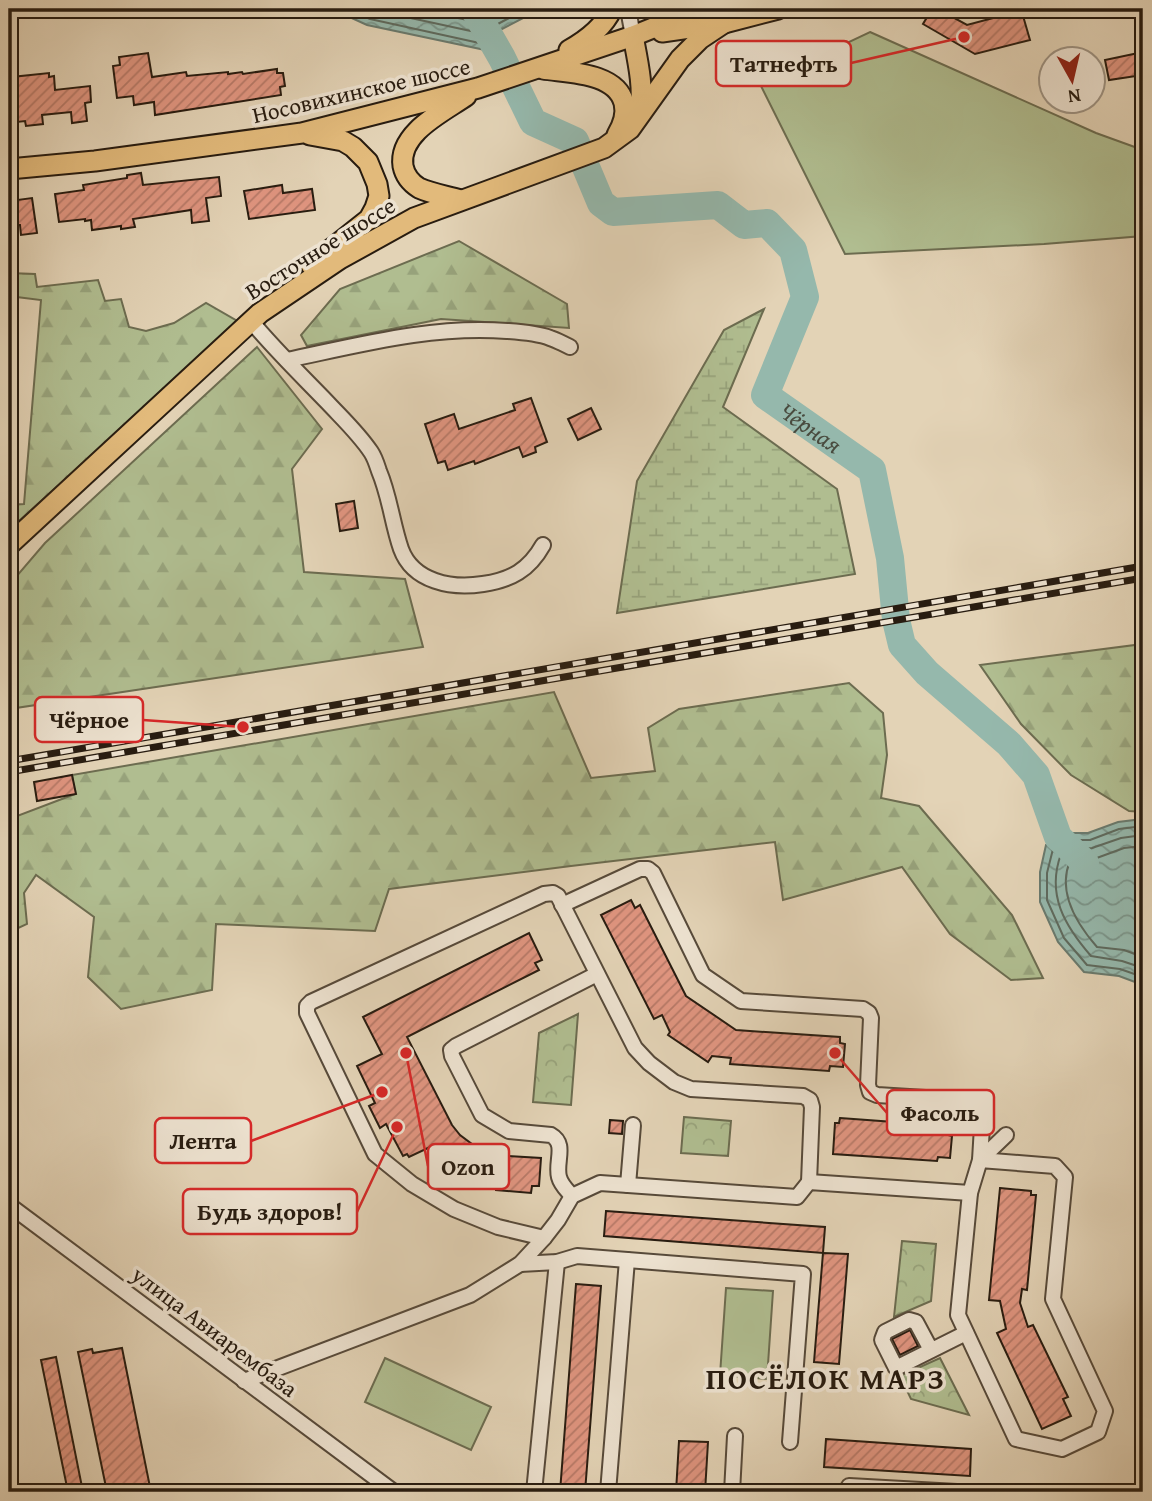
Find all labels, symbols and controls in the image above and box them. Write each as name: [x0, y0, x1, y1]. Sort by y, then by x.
callout: Татнефть: [716, 41, 851, 86]
text: Татнефть: [730, 46, 838, 81]
north arrow: [1036, 46, 1106, 116]
street label: Носовихинское шоссе: [249, 49, 473, 131]
text: N: [1066, 82, 1083, 112]
street label: Восточное шоссе: [239, 189, 401, 307]
water label: Чёрная: [772, 393, 850, 462]
callout: Чёрное: [35, 697, 143, 742]
text: Чёрное: [49, 702, 129, 737]
callout: Фасоль: [887, 1090, 994, 1135]
text: Фасоль: [901, 1095, 979, 1130]
callout: Лента: [155, 1118, 251, 1163]
text: Лента: [169, 1123, 238, 1158]
callout: Ozon: [428, 1144, 509, 1189]
text: Ozon: [441, 1149, 495, 1184]
callout: Будь здоров!: [183, 1189, 357, 1234]
text: Будь здоров!: [197, 1194, 343, 1229]
street label: улица Авиарембаза: [124, 1257, 305, 1404]
district label: ПОСЁЛОК МАРЗ: [706, 1356, 946, 1400]

